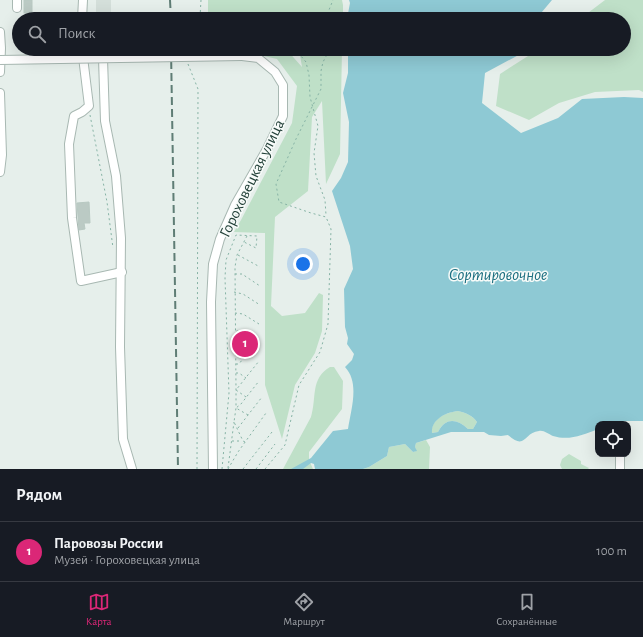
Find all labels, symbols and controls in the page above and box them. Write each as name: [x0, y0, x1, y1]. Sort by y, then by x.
search box: [12, 12, 631, 56]
icon: search: [26, 23, 48, 45]
text: Поиск: [58, 26, 96, 41]
street label: Гороховецкая улица: [216, 117, 288, 240]
your location: [293, 254, 313, 274]
water label: Сортировочное: [449, 266, 547, 284]
pin: 1: [232, 329, 258, 359]
map controls: [595, 421, 631, 457]
button: locate: [595, 421, 631, 457]
text: Рядом: [16, 486, 62, 503]
text: Паровозы России: [54, 536, 163, 551]
text: 1: [27, 545, 31, 558]
text: 100 m: [596, 545, 627, 558]
text: Музей · Гороховецкая улица: [54, 554, 200, 567]
tab: Карта: [86, 591, 112, 628]
tab: Маршрут: [283, 591, 325, 628]
tab: Сохранённые: [496, 591, 557, 628]

